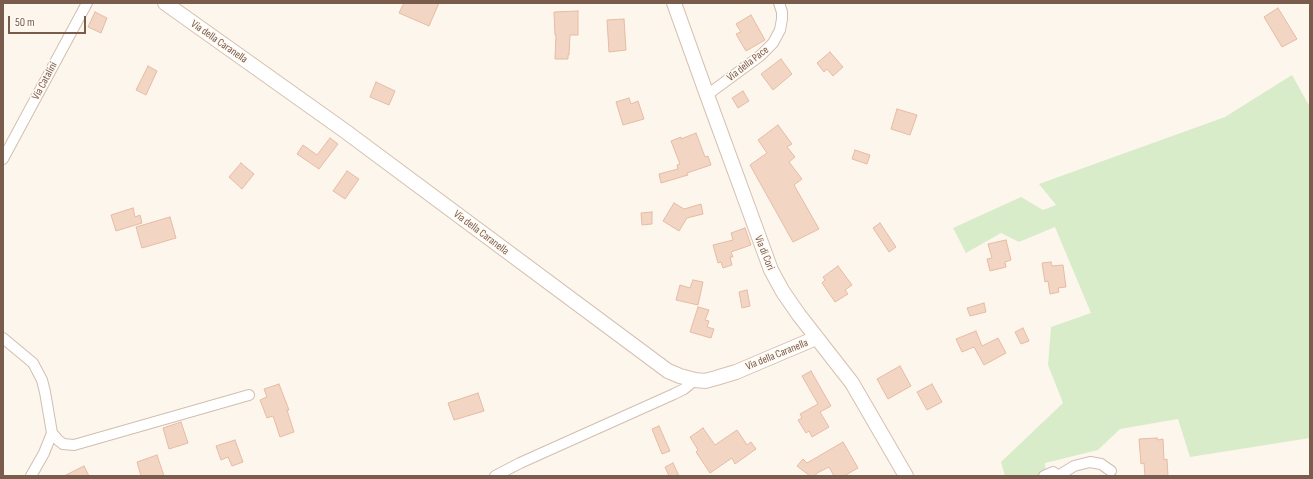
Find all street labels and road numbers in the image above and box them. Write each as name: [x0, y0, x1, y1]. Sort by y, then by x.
street label: Via della Caranella: [188, 18, 250, 66]
street label: Via della Pace: [724, 44, 772, 84]
street label: Via Catalini: [30, 60, 60, 102]
street label: Via della Caranella: [451, 208, 511, 258]
street label: Via di Cori: [751, 234, 777, 272]
street label: Via della Caranella: [744, 336, 810, 374]

